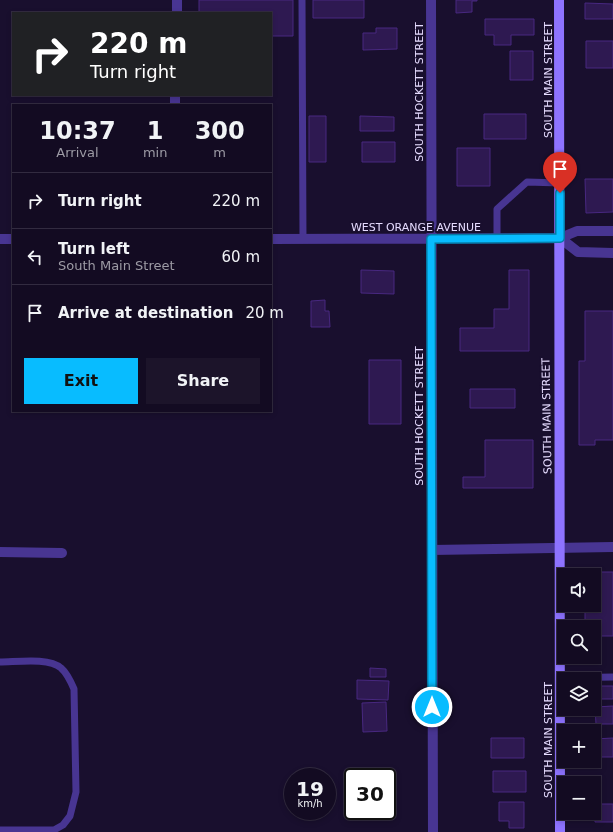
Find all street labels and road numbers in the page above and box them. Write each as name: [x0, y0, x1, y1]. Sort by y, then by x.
street label: SOUTH HOCKETT STREET: [413, 22, 426, 162]
street label: SOUTH MAIN STREET: [542, 22, 555, 138]
street label: WEST ORANGE AVENUE: [351, 221, 481, 234]
street label: SOUTH HOCKETT STREET: [413, 346, 426, 486]
street label: SOUTH MAIN STREET: [539, 358, 555, 474]
street label: SOUTH MAIN STREET: [542, 682, 555, 798]

